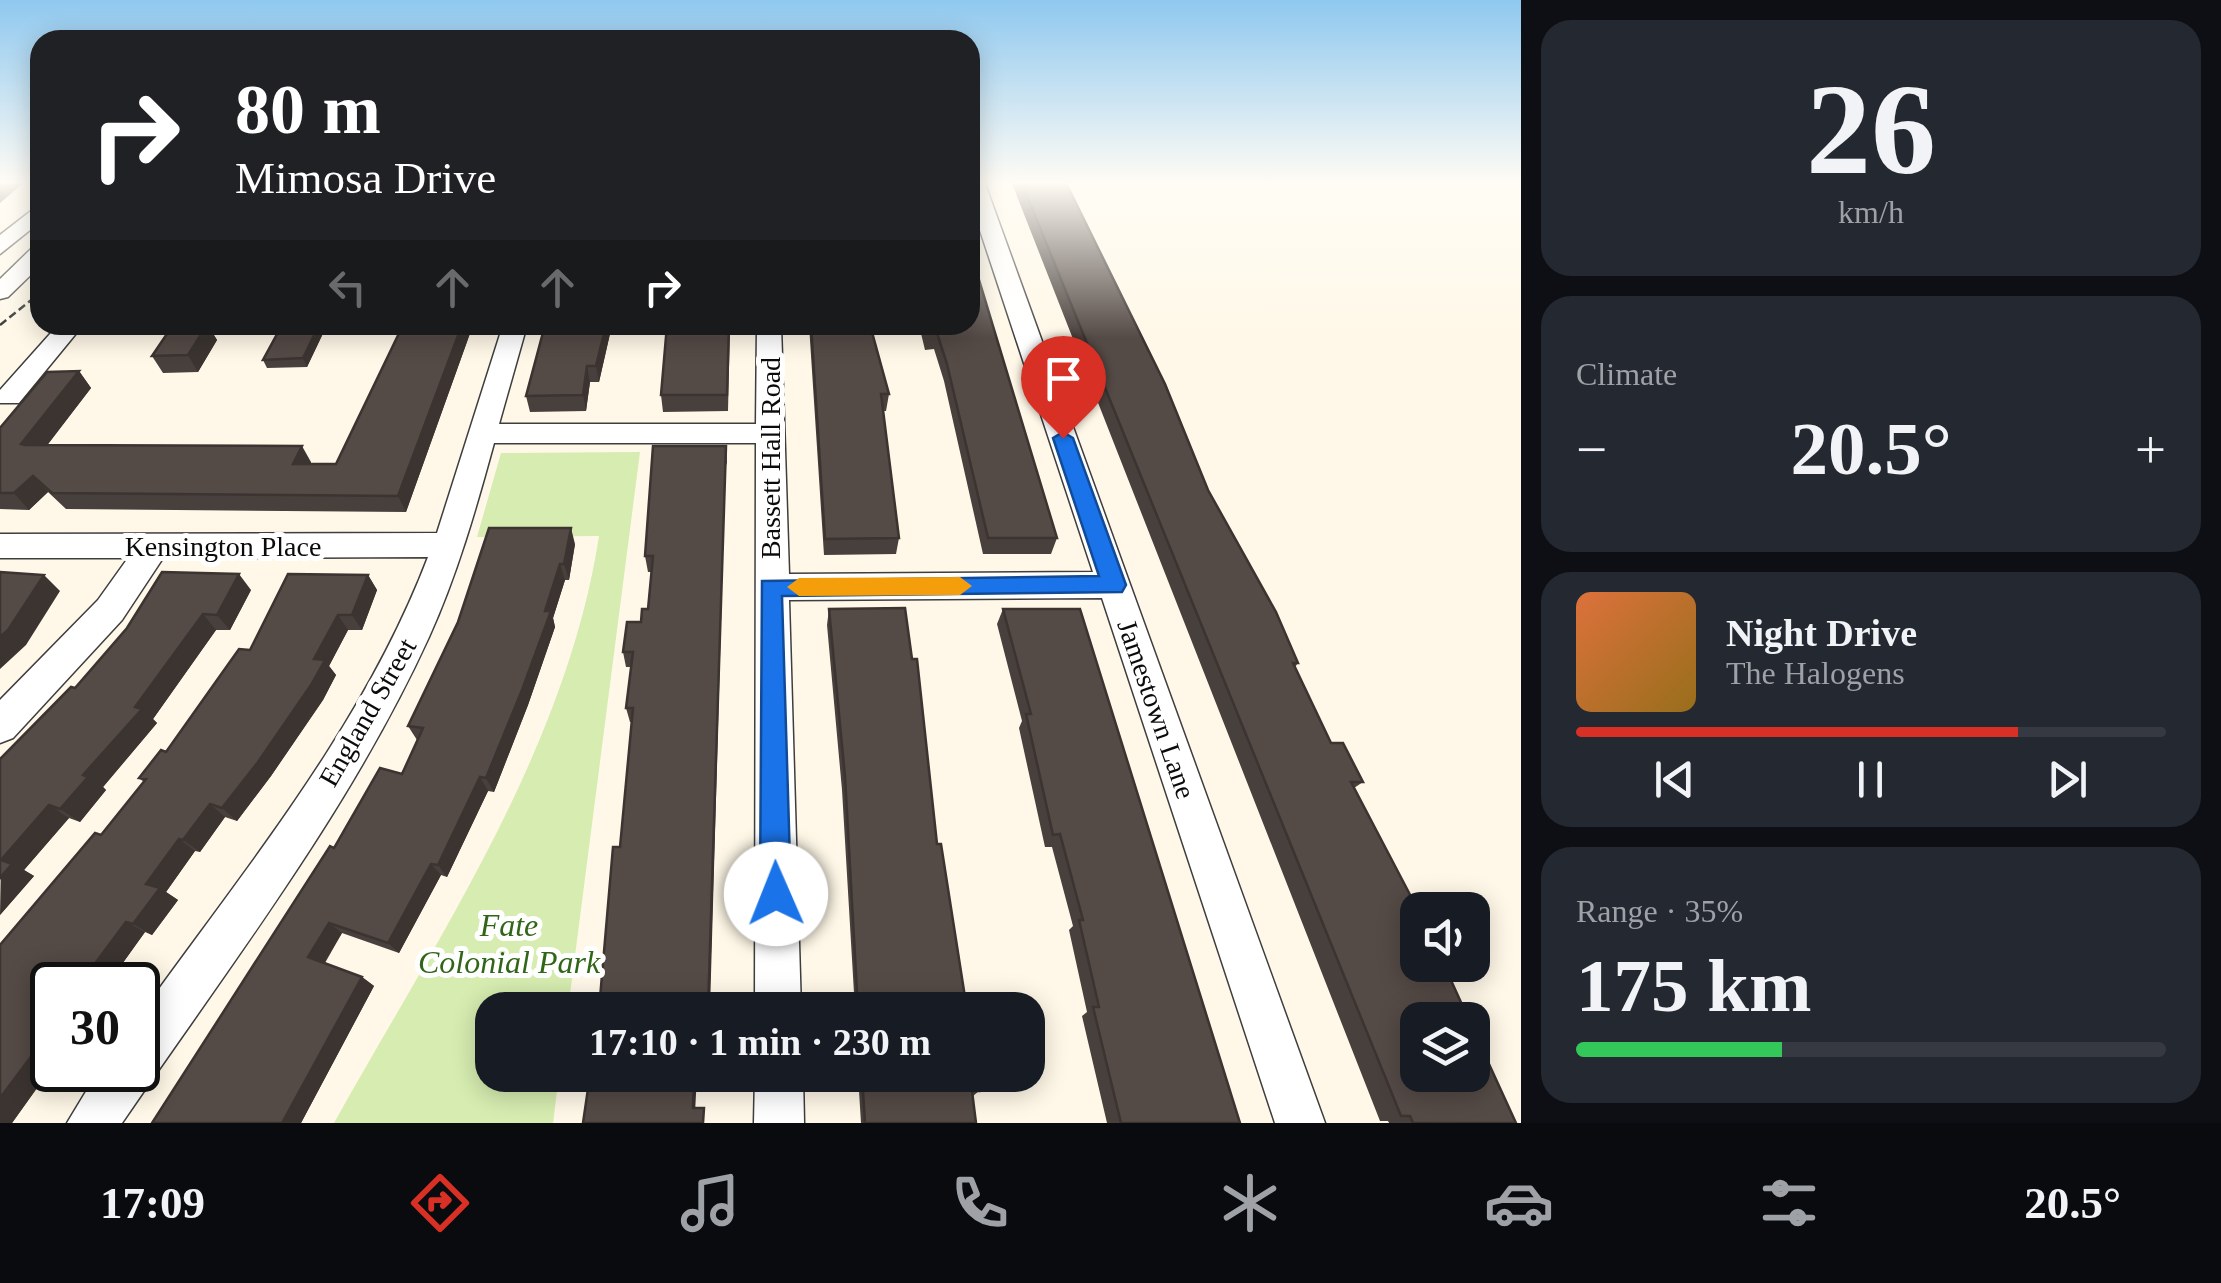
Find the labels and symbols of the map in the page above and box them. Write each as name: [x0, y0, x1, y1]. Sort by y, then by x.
pin: [1021, 336, 1106, 439]
street label: Bassett Hall Road: [755, 357, 786, 559]
street label: Kensington Place: [125, 531, 321, 562]
street label: Jamestown Lane: [1111, 616, 1202, 803]
street label: England Street: [313, 633, 422, 792]
position arrow: [724, 842, 828, 946]
park label: Fate Colonial Park: [418, 907, 601, 980]
speed limit sign: 30: [30, 962, 160, 1092]

